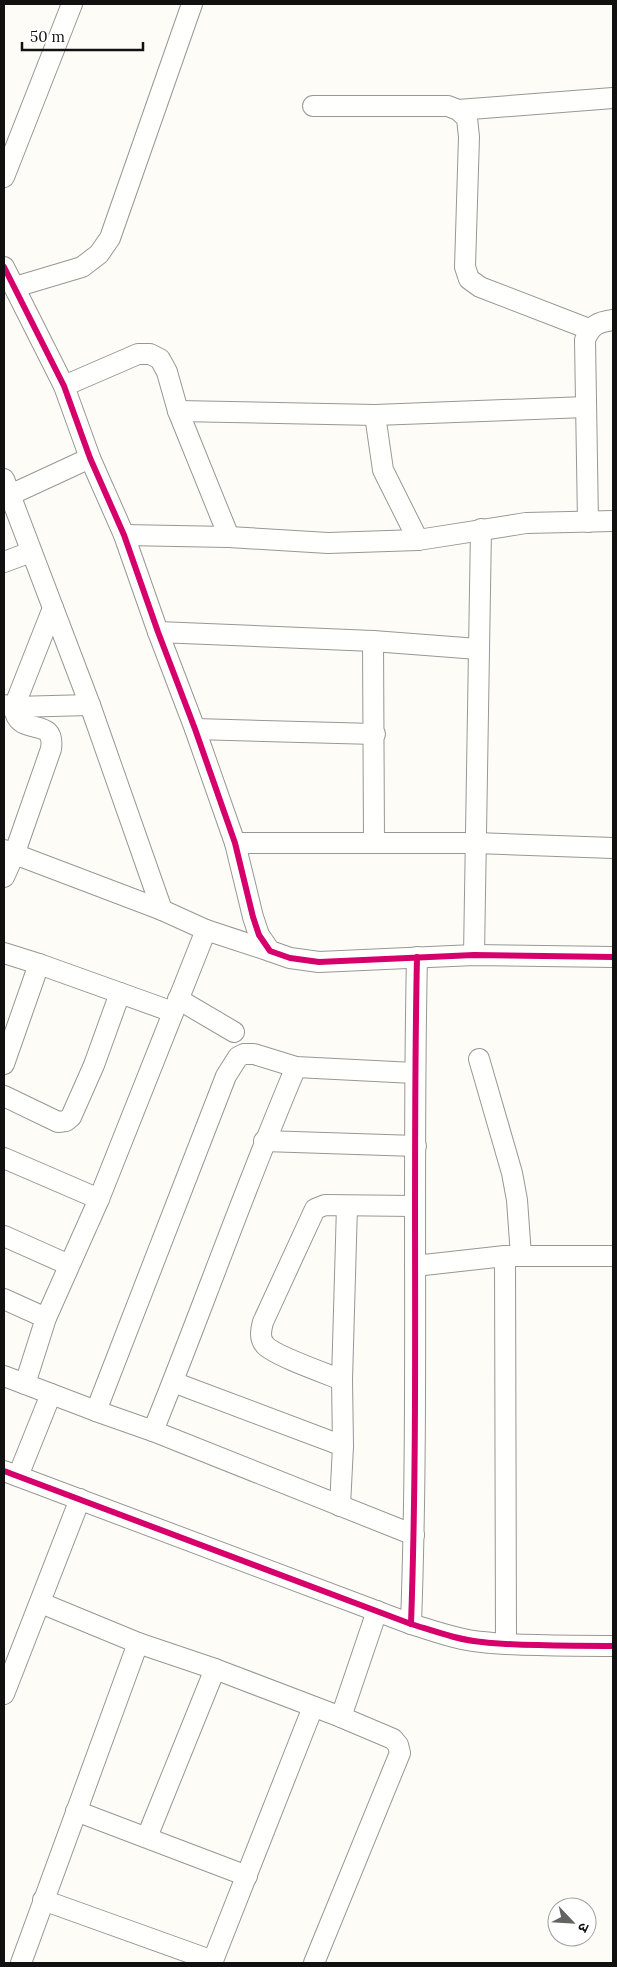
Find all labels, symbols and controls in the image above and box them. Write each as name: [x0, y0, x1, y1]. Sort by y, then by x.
scale bar: [22, 20, 144, 52]
text: 50 m: [30, 27, 65, 46]
north arrow: [547, 1897, 597, 1947]
text: उ: [574, 1920, 594, 1936]

